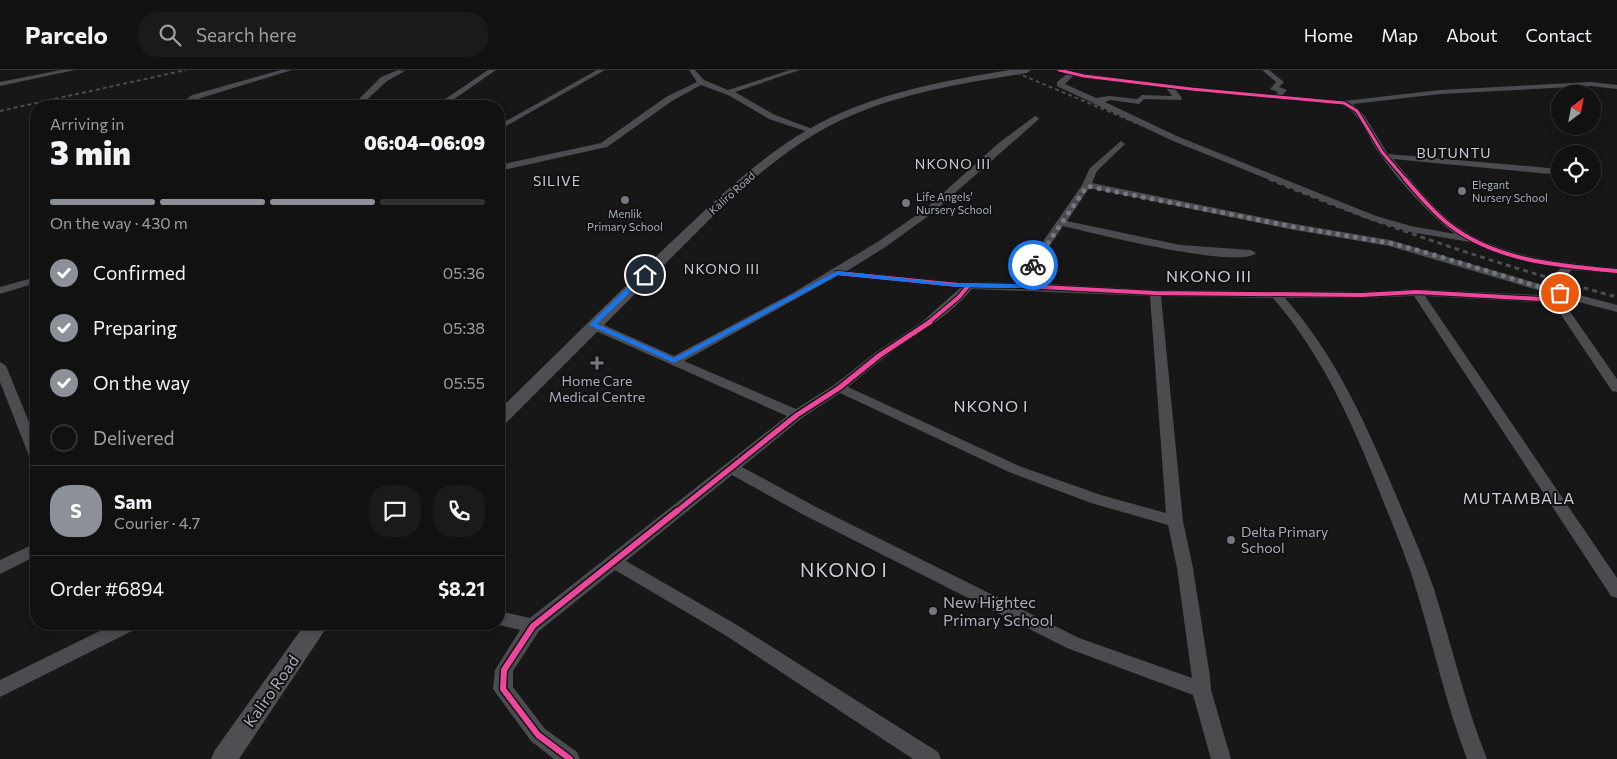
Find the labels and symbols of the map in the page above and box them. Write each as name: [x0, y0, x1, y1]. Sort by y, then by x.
north arrow: [1551, 85, 1601, 135]
district label: BUTUNTU: [1416, 144, 1492, 161]
district label: NKONO III: [915, 155, 991, 172]
street label: Kaliro Road: [706, 169, 757, 217]
district label: SILIVE: [533, 172, 581, 189]
place label: Elegant Nursery School: [1472, 178, 1548, 204]
marker: Elegant Nursery School: [1456, 185, 1468, 197]
place label: Life Angels' Nursery School: [916, 190, 992, 216]
marker: Menlik Primary School: [619, 194, 631, 206]
marker: Life Angels' Nursery School: [900, 197, 912, 209]
place label: Menlik Primary School: [587, 207, 663, 233]
courier: [1008, 240, 1058, 290]
pin: [624, 254, 666, 296]
district label: NKONO III: [684, 260, 760, 277]
district label: NKONO III: [1166, 266, 1252, 285]
pin: [1539, 272, 1581, 314]
marker: Home Care Medical Centre: [590, 356, 604, 370]
place label: Home Care Medical Centre: [549, 372, 645, 405]
district label: NKONO I: [953, 396, 1029, 415]
district label: MUTAMBALA: [1463, 488, 1575, 507]
place label: Delta Primary School: [1241, 523, 1328, 556]
marker: Delta Primary School: [1225, 534, 1237, 546]
district label: NKONO I: [800, 558, 888, 581]
place label: New Hightec Primary School: [943, 592, 1053, 629]
marker: New Hightec Primary School: [927, 605, 939, 617]
street label: Kaliro Road: [239, 651, 302, 730]

